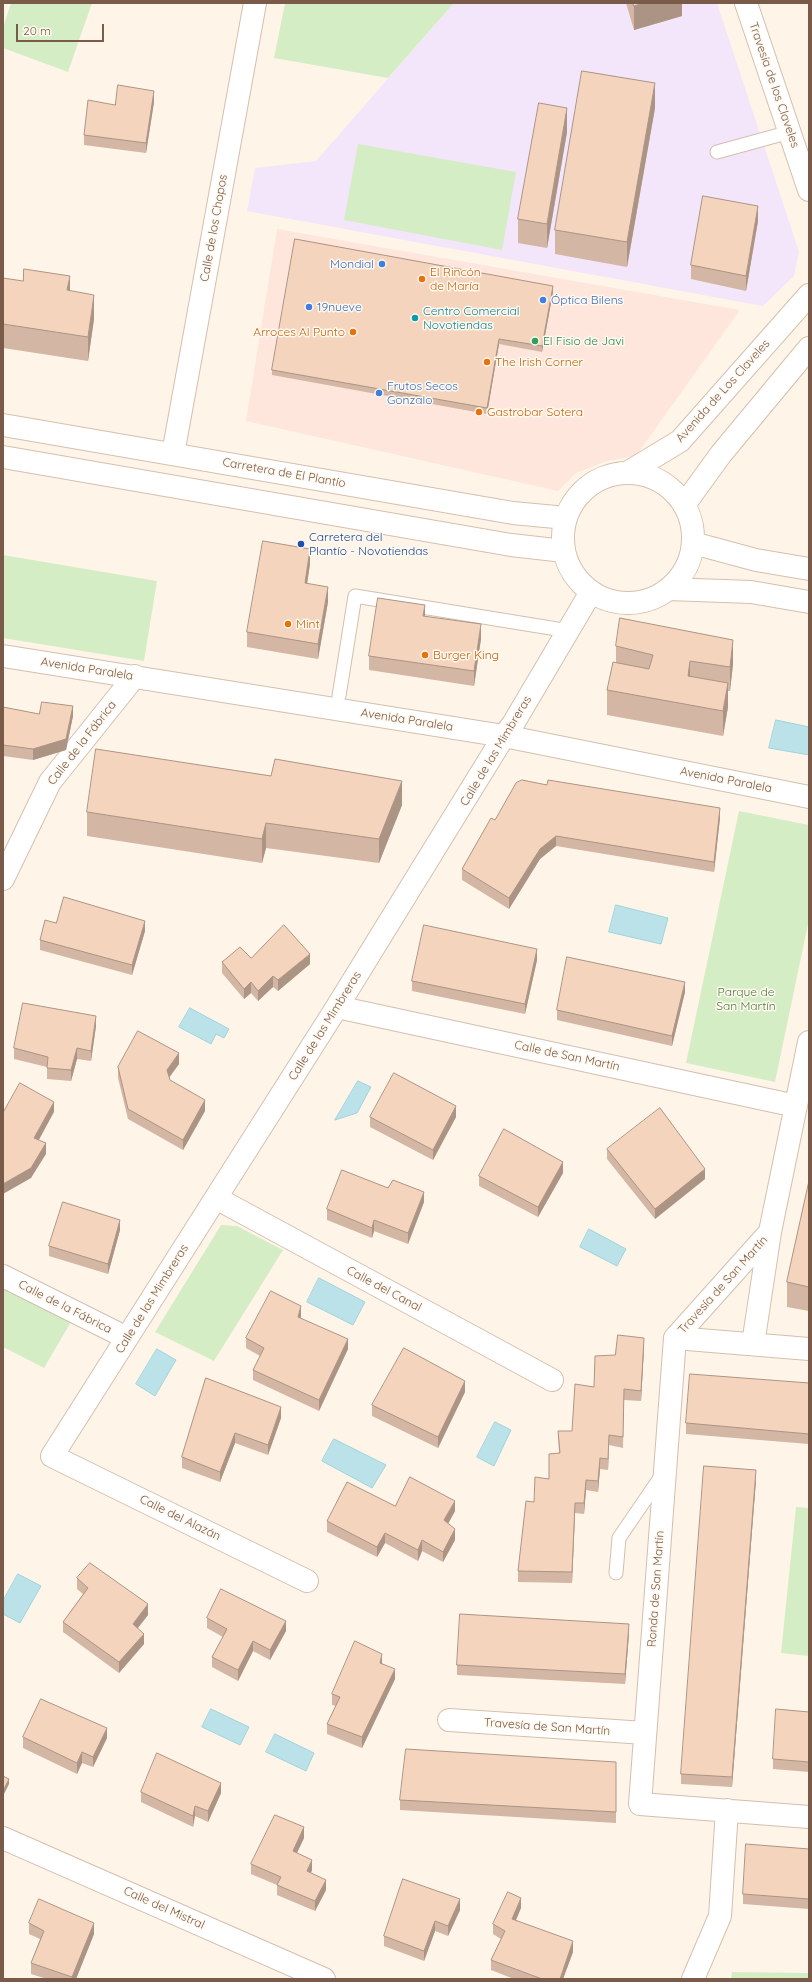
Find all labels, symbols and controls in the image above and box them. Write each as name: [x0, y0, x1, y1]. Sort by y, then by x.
scale bar: [18, 16, 106, 42]
street label: Travesía de los Claveles: [746, 20, 802, 150]
text: 20 m: [23, 23, 51, 38]
street label: Calle de los Chopos: [197, 173, 231, 283]
place label: Mondial: [330, 257, 374, 271]
marker: Mondial: [377, 259, 387, 269]
place label: El Rincón de María: [430, 265, 481, 293]
marker: El Rincón de María: [417, 274, 427, 284]
place label: Óptica Bilens: [551, 293, 623, 307]
marker: Óptica Bilens: [538, 295, 548, 305]
place label: 19nueve: [317, 300, 362, 314]
marker: 19nueve: [304, 302, 314, 312]
place label: Centro Comercial Novotiendas: [423, 304, 519, 332]
marker: Centro Comercial Novotiendas: [410, 313, 420, 323]
place label: Arroces Al Punto: [253, 325, 345, 339]
marker: Arroces Al Punto: [348, 327, 358, 337]
place label: El Fisio de Javi: [543, 334, 624, 348]
marker: El Fisio de Javi: [530, 336, 540, 346]
street label: Avenida de Los Claveles: [673, 337, 773, 445]
place label: The Irish Corner: [495, 355, 583, 369]
marker: The Irish Corner: [482, 357, 492, 367]
place label: Frutos Secos Gonzalo: [387, 379, 458, 407]
marker: Frutos Secos Gonzalo: [374, 388, 384, 398]
place label: Gastrobar Sotera: [487, 405, 583, 419]
marker: Gastrobar Sotera: [474, 407, 484, 417]
street label: Carretera de El Plantío: [221, 455, 347, 491]
place label: Carretera del Plantío - Novotiendas: [309, 530, 428, 558]
marker: Carretera del Plantío - Novotiendas: [296, 539, 306, 549]
place label: Mint: [296, 617, 319, 631]
marker: Mint: [283, 619, 293, 629]
place label: Burger King: [433, 648, 499, 662]
marker: Burger King: [420, 650, 430, 660]
street label: Avenida Paralela: [40, 655, 134, 683]
street label: Calle de las Mimbreras: [457, 693, 535, 809]
street label: Calle de la Fábrica: [45, 698, 119, 788]
street label: Avenida Paralela: [360, 706, 454, 734]
street label: Avenida Paralela: [679, 764, 773, 796]
street label: Calle de las Mimbreras: [285, 969, 365, 1083]
park label: Parque de San Martín: [716, 985, 776, 1013]
street label: Calle de San Martín: [513, 1038, 621, 1074]
street label: Travesía de San Martín: [675, 1233, 771, 1337]
street label: Calle de las Mimbreras: [112, 1242, 192, 1356]
street label: Calle del Canal: [344, 1263, 424, 1315]
street label: Calle de la Fábrica: [16, 1277, 114, 1337]
street label: Calle del Alazán: [137, 1492, 223, 1544]
street label: Ronda de San Martín: [645, 1530, 667, 1648]
street label: Travesía de San Martín: [483, 1715, 611, 1739]
street label: Calle del Mistral: [121, 1884, 207, 1932]

